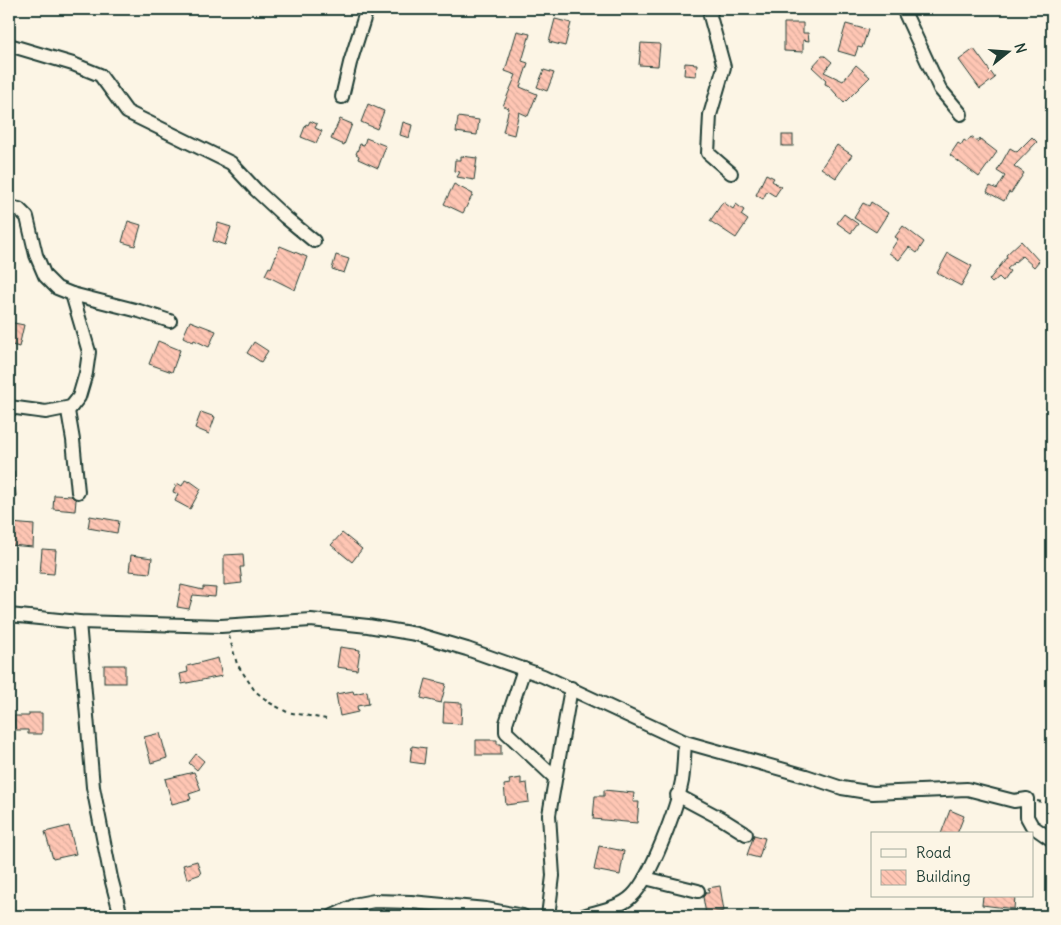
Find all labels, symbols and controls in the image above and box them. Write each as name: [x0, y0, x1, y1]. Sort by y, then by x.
north arrow: [984, 28, 1034, 78]
text: N: [1010, 41, 1030, 55]
legend: [871, 832, 1034, 898]
text: Road: [916, 843, 951, 862]
text: Building: [916, 867, 971, 886]

